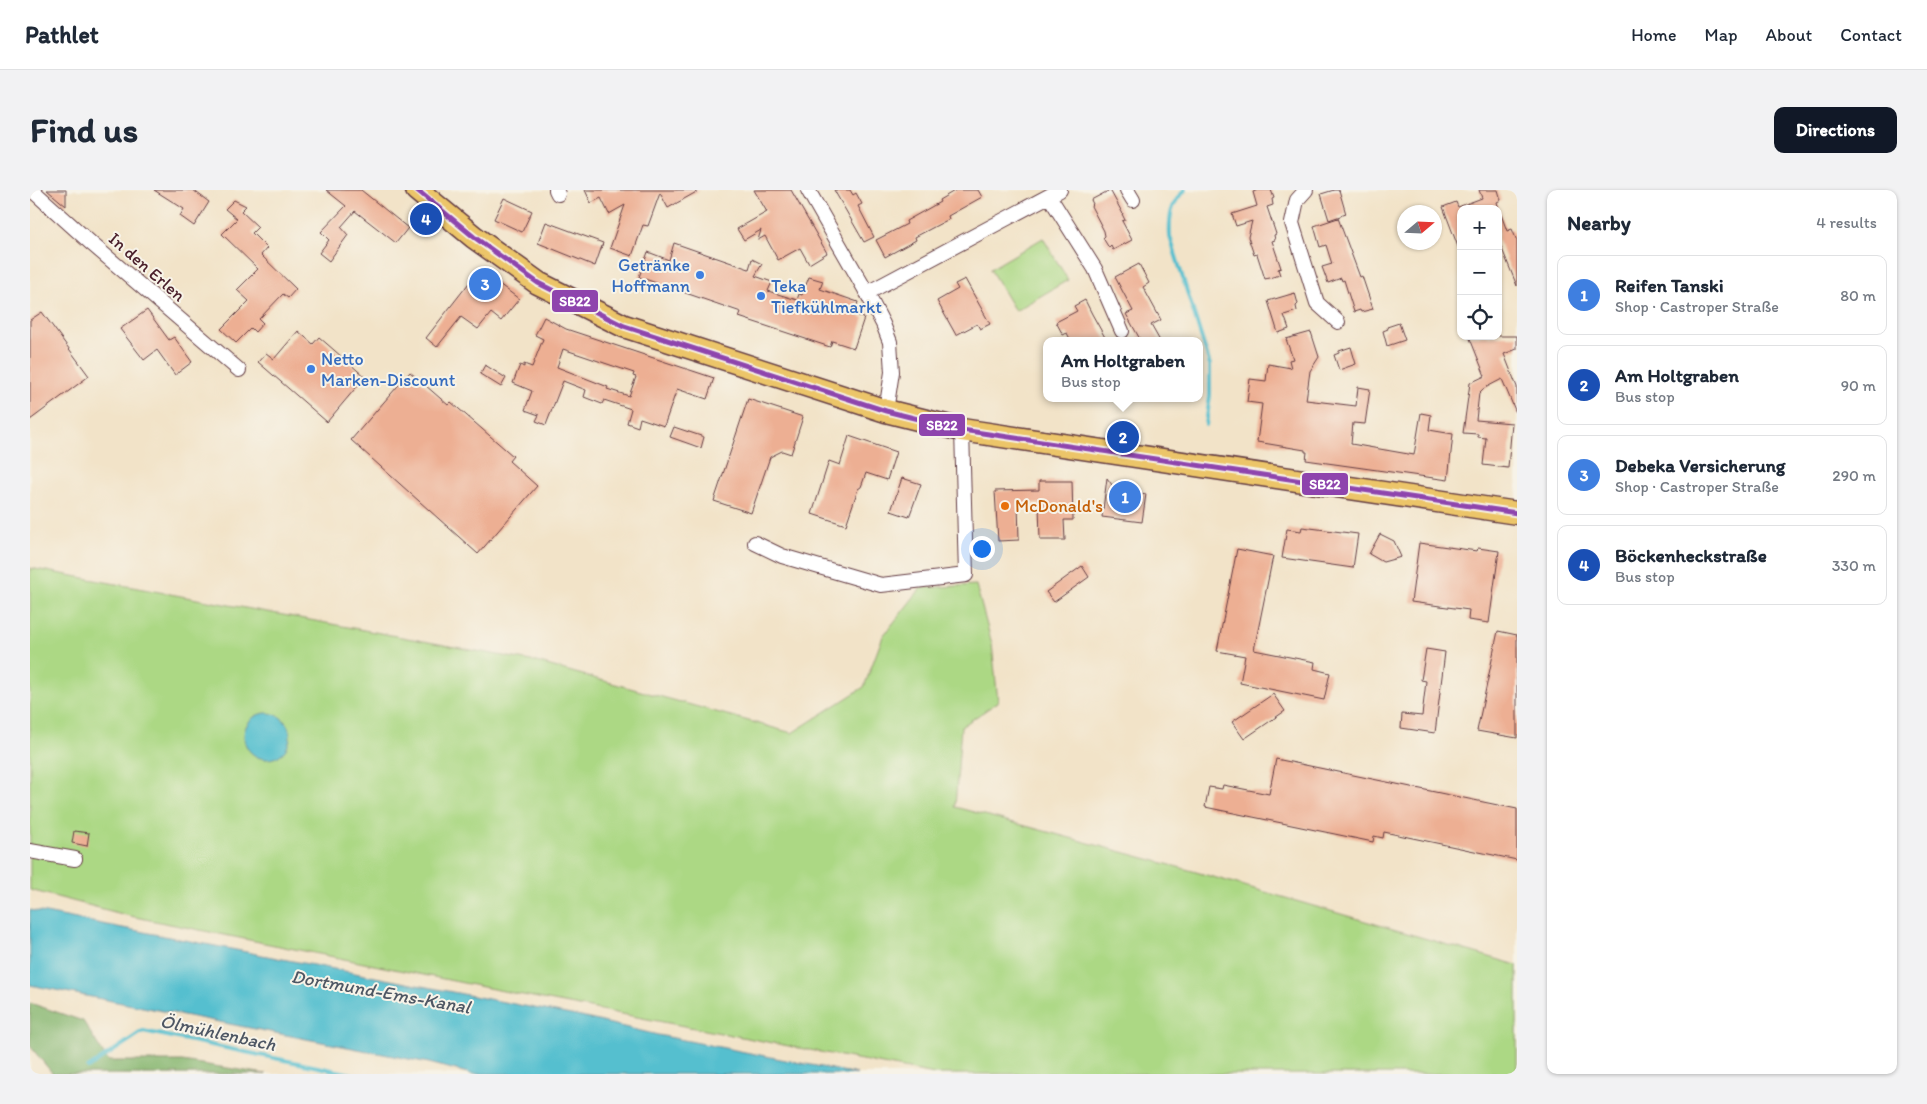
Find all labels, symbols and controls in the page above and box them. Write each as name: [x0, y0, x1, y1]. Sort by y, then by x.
text: Pathlet: [25, 20, 99, 49]
text: Home: [1631, 24, 1677, 46]
text: Map: [1705, 24, 1738, 46]
text: About: [1766, 24, 1812, 46]
text: Contact: [1840, 24, 1902, 46]
button: Directions: [1774, 107, 1897, 153]
text: Find us: [30, 109, 138, 151]
pin: 4: [410, 200, 442, 238]
north arrow: [1397, 205, 1442, 250]
map controls: [1457, 205, 1502, 340]
button: +: [1457, 205, 1502, 250]
text: Nearby: [1567, 210, 1631, 235]
text: 4 results: [1816, 213, 1877, 232]
street label: In den Erlen: [104, 228, 190, 306]
button: −: [1457, 250, 1502, 295]
place label: Getränke Hoffmann: [611, 254, 690, 297]
pin: 3: [469, 265, 501, 303]
marker: Getränke Hoffmann: [694, 269, 706, 281]
text: Reifen Tanski: [1615, 274, 1724, 297]
place label: Teka Tiefkühlmarkt: [771, 275, 882, 318]
text: 1: [1580, 286, 1588, 305]
text: 80 m: [1840, 286, 1876, 305]
line badge: SB22: [551, 289, 599, 313]
marker: Teka Tiefkühlmarkt: [755, 290, 767, 302]
text: SB22: [559, 293, 591, 310]
button: locate: [1457, 295, 1502, 340]
text: Shop · Castroper Straße: [1615, 297, 1779, 316]
popup: [1043, 337, 1203, 402]
place label: Netto Marken-Discount: [321, 348, 456, 391]
text: Am Holtgraben: [1061, 349, 1185, 372]
marker: Netto Marken-Discount: [305, 363, 317, 375]
text: Am Holtgraben: [1615, 364, 1739, 387]
text: Bus stop: [1061, 372, 1121, 391]
text: 2: [1580, 376, 1588, 395]
text: 90 m: [1841, 376, 1876, 395]
text: Bus stop: [1615, 387, 1675, 406]
line badge: SB22: [918, 413, 966, 437]
text: SB22: [926, 417, 958, 434]
pin: 2: [1107, 418, 1139, 456]
text: Debeka Versicherung: [1615, 454, 1786, 477]
text: 3: [1580, 466, 1588, 485]
text: 290 m: [1832, 466, 1876, 485]
line badge: SB22: [1301, 472, 1349, 496]
text: SB22: [1309, 476, 1341, 493]
text: Shop · Castroper Straße: [1615, 477, 1779, 496]
pin: 1: [1109, 478, 1141, 516]
place label: McDonald's: [1015, 495, 1103, 517]
marker: McDonald's: [999, 500, 1011, 512]
your location: [969, 536, 995, 562]
text: Böckenheckstraße: [1615, 544, 1767, 567]
text: 4: [1579, 556, 1589, 575]
text: 330 m: [1832, 556, 1876, 575]
text: Bus stop: [1615, 567, 1675, 586]
water label: Dortmund-Ems-Kanal: [290, 964, 474, 1019]
water label: Ölmühlenbach: [158, 1009, 278, 1056]

